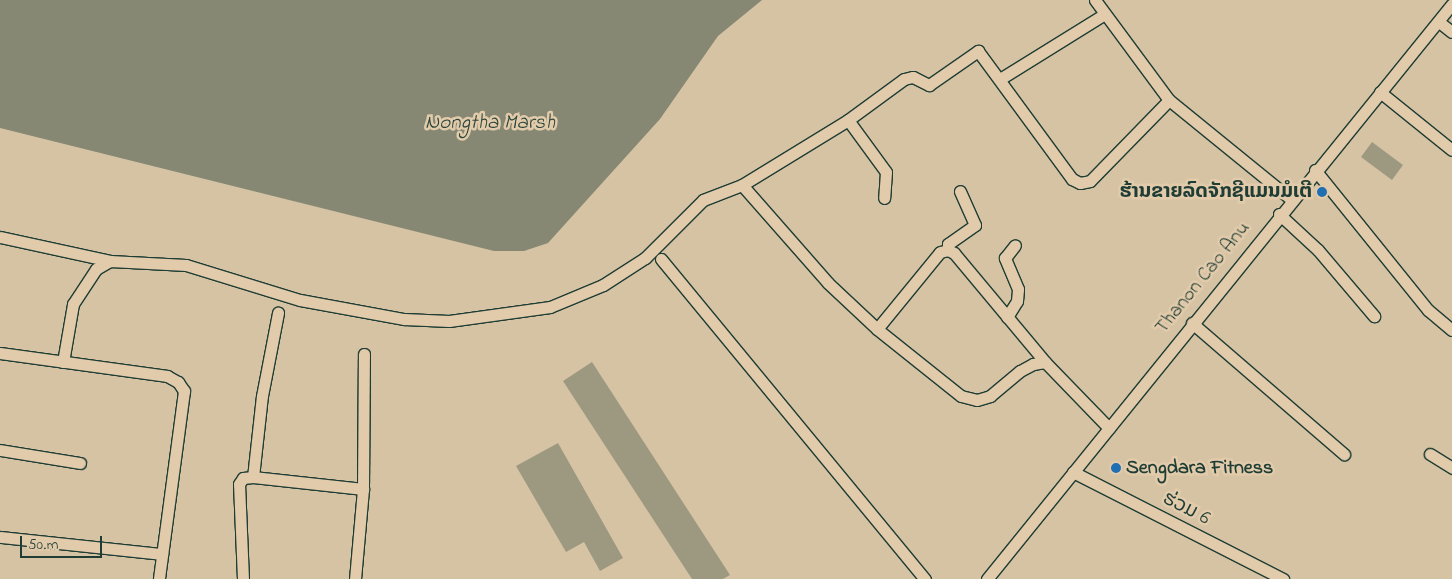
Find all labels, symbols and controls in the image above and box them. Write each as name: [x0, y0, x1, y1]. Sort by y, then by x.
water label: Nongtha Marsh: [425, 110, 555, 136]
place label: ຮ້ານຂາຍລົດຈັກຊີແມນມໍເຕີ: [1120, 180, 1312, 204]
marker: ຮ້ານຂາຍລົດຈັກຊີແມນມໍເຕີ: [1316, 186, 1328, 198]
street label: Thanon Cao Anu: [1150, 217, 1256, 339]
place label: Sengdara Fitness: [1126, 456, 1273, 480]
marker: Sengdara Fitness: [1110, 462, 1122, 474]
street label: ຮ່ວມ 6: [1158, 487, 1214, 531]
scale bar: [22, 526, 105, 558]
text: 50 m: [28, 534, 58, 556]

